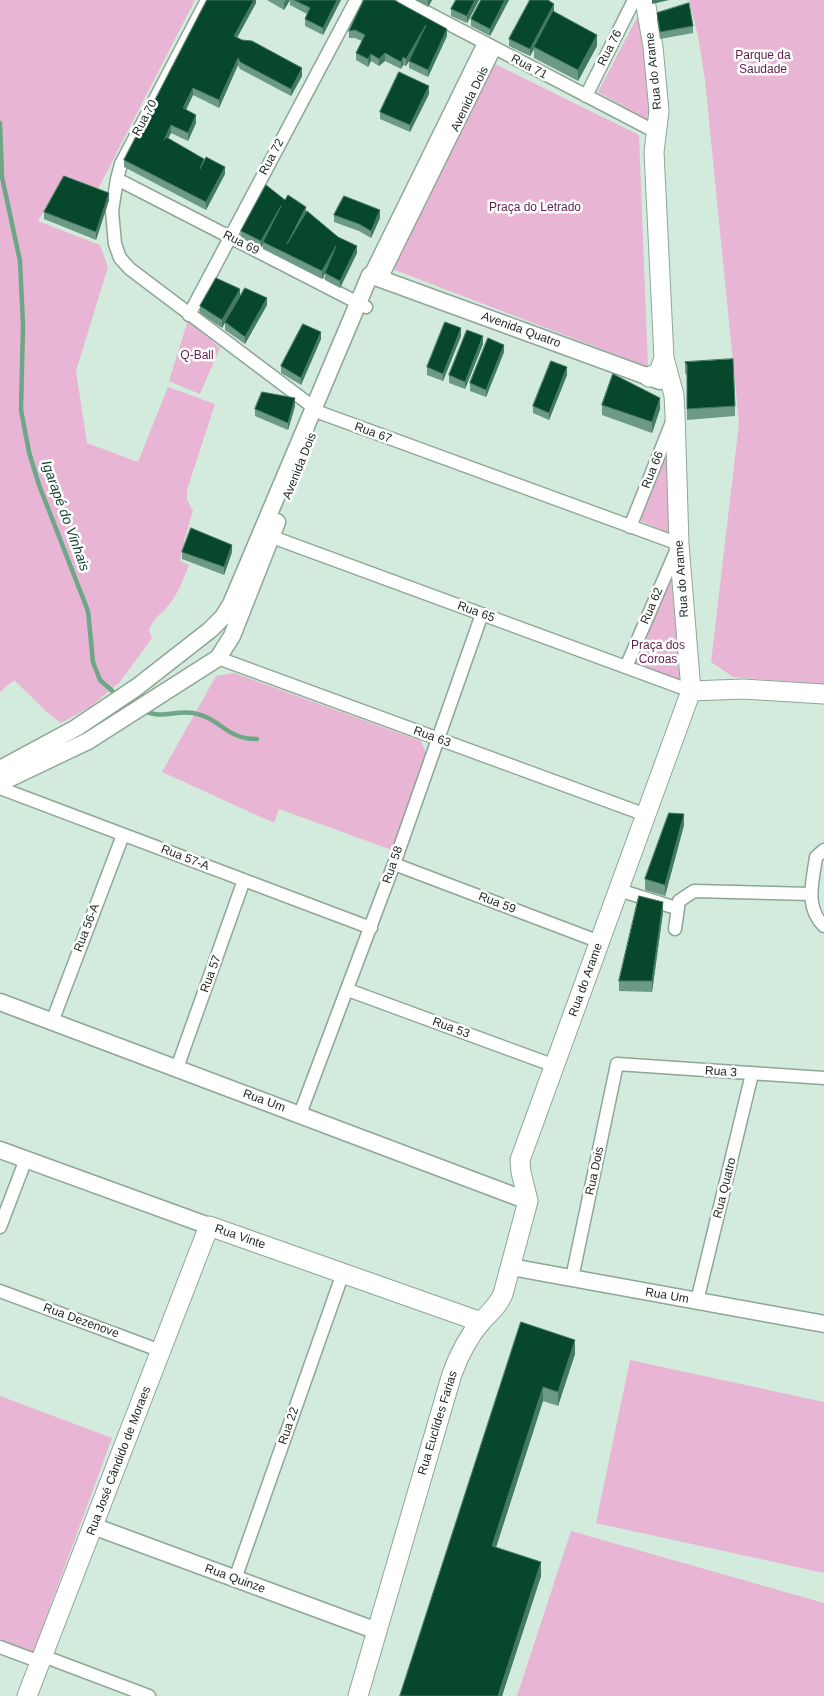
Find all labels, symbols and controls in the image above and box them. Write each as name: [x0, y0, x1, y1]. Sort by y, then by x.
street label: Rua 76: [595, 27, 625, 69]
street label: Rua do Arame: [643, 32, 665, 110]
park label: Parque da Saudade: [735, 49, 791, 77]
street label: Rua 71: [509, 52, 549, 82]
street label: Avenida Dois: [448, 64, 492, 134]
street label: Rua 70: [130, 98, 160, 138]
street label: Rua 72: [257, 137, 287, 177]
park label: Praça do Letrado: [489, 201, 581, 215]
street label: Rua 69: [220, 228, 262, 258]
street label: Avenida Quatro: [479, 309, 563, 351]
park label: Q-Ball: [180, 349, 214, 363]
street label: Rua 67: [352, 420, 394, 446]
street label: Avenida Dois: [280, 431, 320, 501]
street label: Rua 66: [639, 449, 667, 491]
water label: Igarapé do Vinhais: [37, 458, 93, 574]
street label: Rua do Arame: [672, 540, 692, 618]
street label: Rua 62: [638, 585, 666, 627]
street label: Rua 65: [455, 599, 497, 625]
park label: Praça dos Coroas: [631, 639, 685, 667]
street label: Rua 63: [411, 724, 453, 750]
street label: Rua 57-A: [159, 842, 211, 874]
street label: Rua 58: [380, 844, 406, 886]
street label: Rua 59: [476, 889, 518, 917]
street label: Rua 56-A: [71, 902, 103, 954]
street label: Rua do Arame: [566, 941, 606, 1019]
street label: Rua 57: [198, 953, 224, 995]
street label: Rua 53: [430, 1015, 472, 1041]
street label: Rua 3: [705, 1064, 737, 1080]
street label: Rua Um: [241, 1087, 287, 1115]
street label: Rua Dois: [583, 1145, 607, 1197]
street label: Rua Quatro: [711, 1156, 739, 1220]
street label: Rua Vinte: [213, 1222, 267, 1252]
street label: Rua Um: [644, 1285, 690, 1307]
street label: Rua Dezenove: [41, 1301, 121, 1341]
street label: Rua Euclídes Farias: [415, 1369, 461, 1477]
street label: Rua José Cândido de Moraes: [84, 1384, 154, 1538]
street label: Rua 22: [276, 1405, 302, 1447]
street label: Rua Quinze: [203, 1561, 267, 1597]

